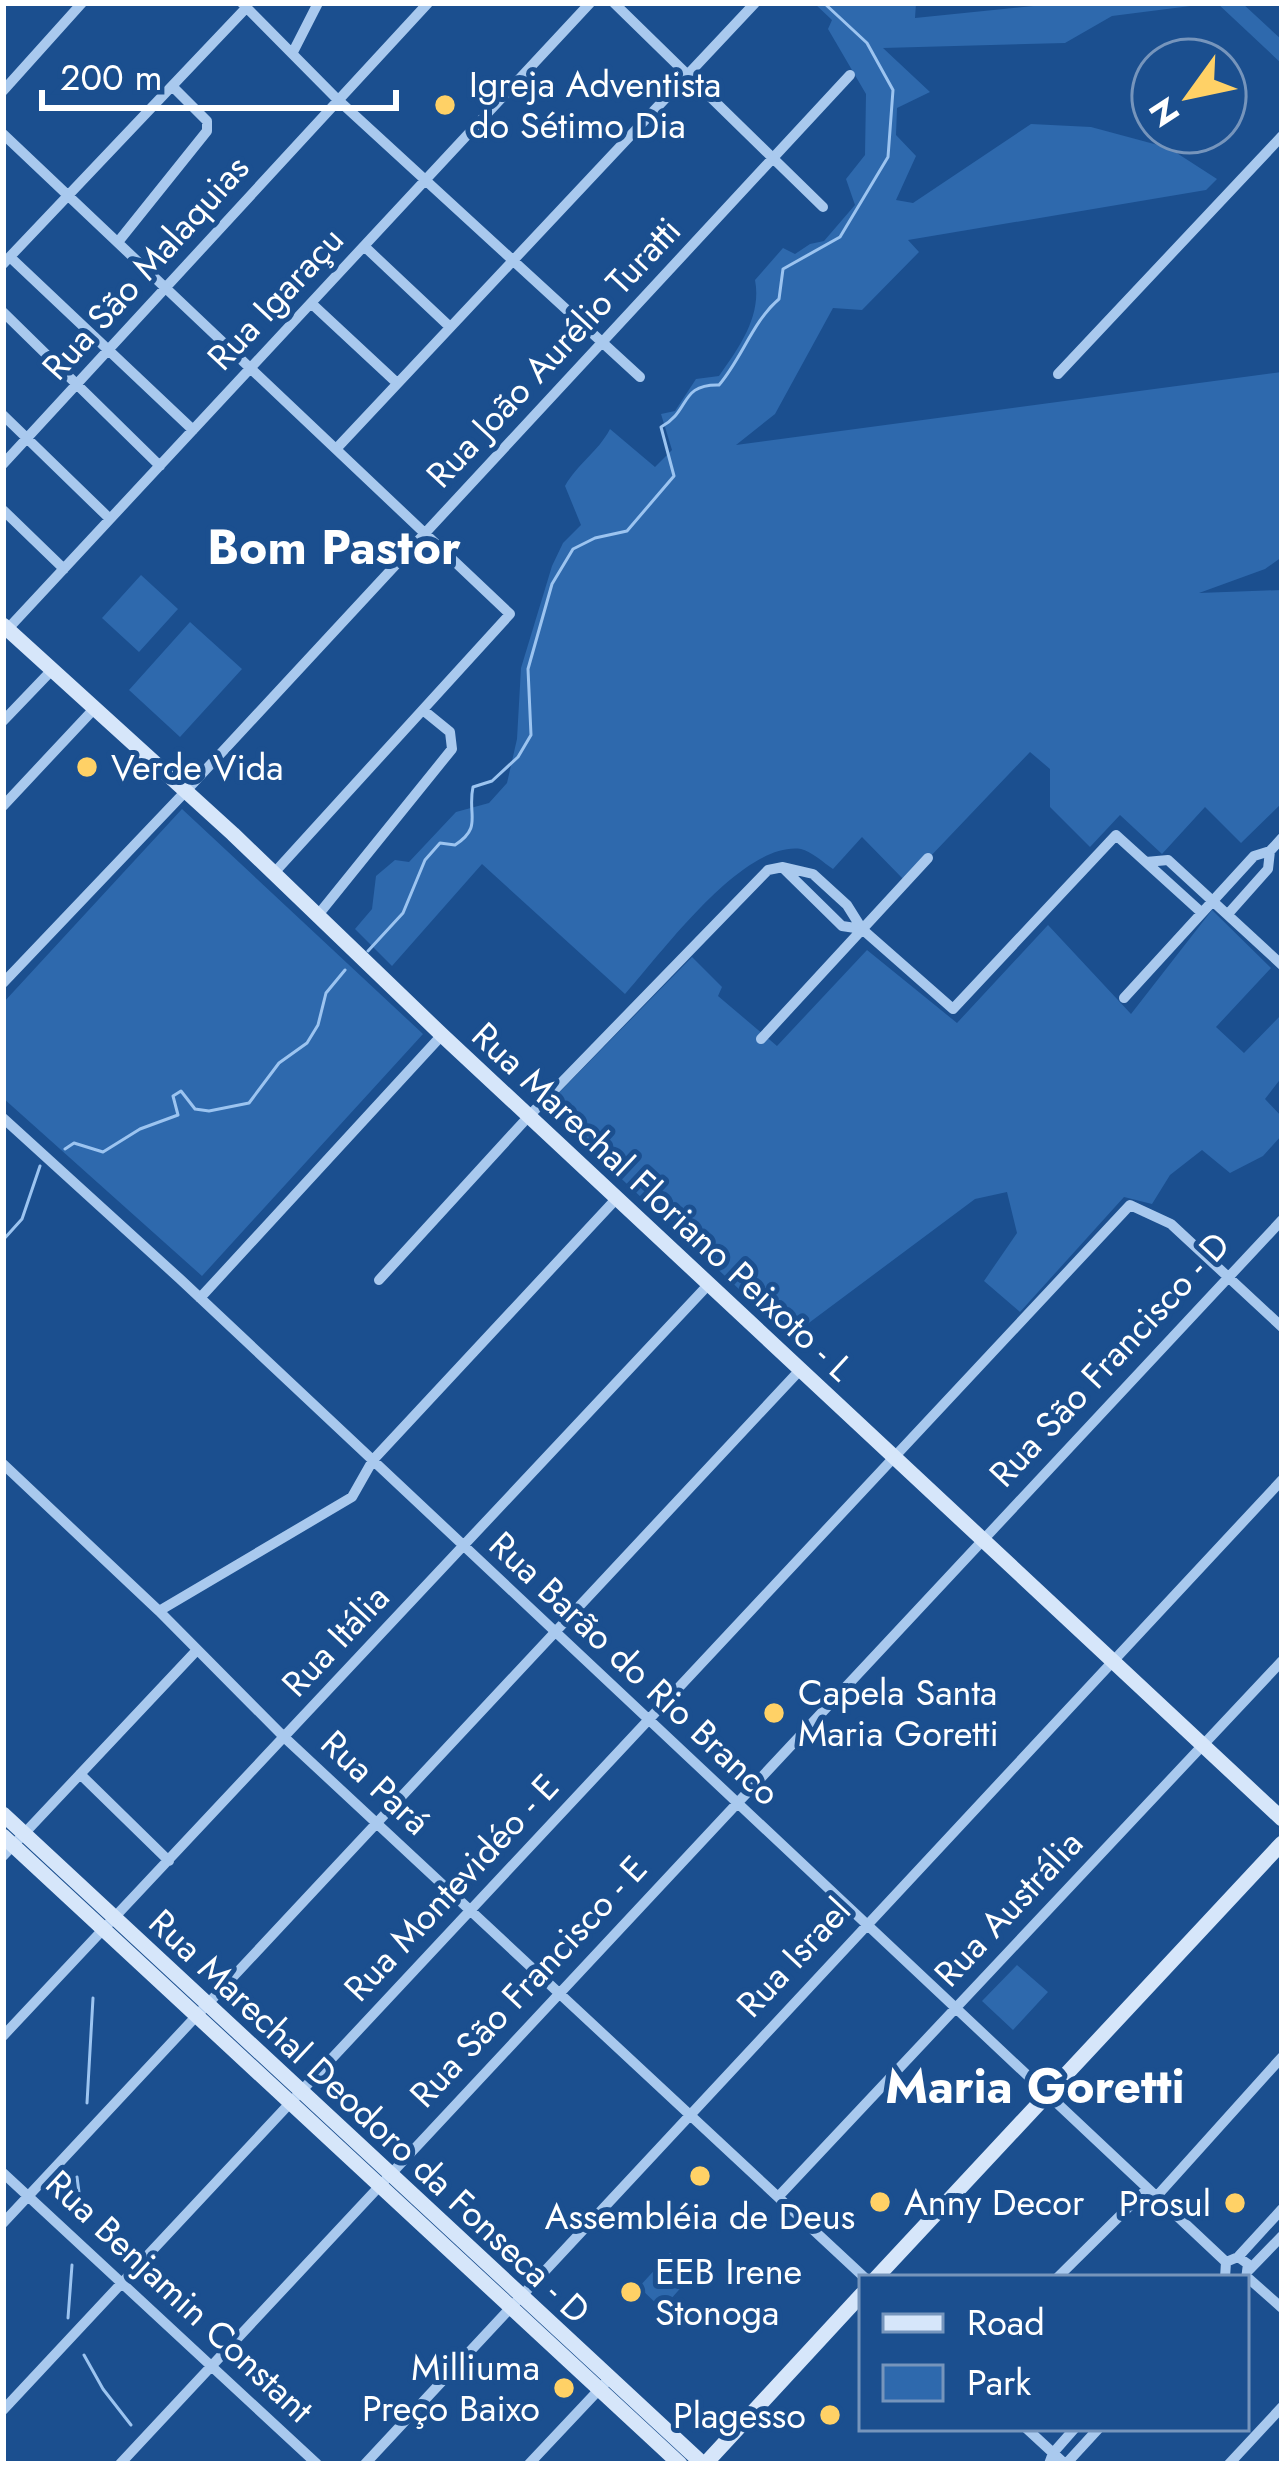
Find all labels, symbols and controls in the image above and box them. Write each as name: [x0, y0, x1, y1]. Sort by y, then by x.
scale bar: [42, 36, 396, 110]
north arrow: [1129, 36, 1249, 156]
text: 200 m: [60, 51, 163, 103]
place label: Igreja Adventista do Sétimo Dia: [469, 58, 721, 151]
text: N: [1137, 88, 1191, 136]
marker: Igreja Adventista do Sétimo Dia: [432, 92, 458, 118]
street label: Rua São Malaquias: [29, 143, 261, 391]
street label: Rua João Aurélio Turatti: [414, 205, 692, 499]
street label: Rua Igaraçu: [195, 215, 355, 381]
district label: Bom Pastor: [207, 513, 461, 582]
place label: Verde Vida: [111, 741, 284, 793]
marker: Verde Vida: [74, 754, 100, 780]
street label: Rua Marechal Floriano Peixoto - L: [461, 1010, 865, 1392]
street label: Rua São Francisco - D: [977, 1220, 1241, 1498]
street label: Rua Barão do Rio Branco: [478, 1519, 792, 1817]
street label: Rua Itália: [269, 1572, 401, 1708]
place label: Capela Santa Maria Goretti: [798, 1666, 999, 1759]
marker: Capela Santa Maria Goretti: [761, 1700, 787, 1726]
street label: Rua Pará: [310, 1718, 442, 1846]
street label: Rua Montevidéo - E: [332, 1762, 570, 2012]
street label: Rua Austrália: [922, 1818, 1094, 1998]
street label: Rua São Francisco - E: [397, 1843, 659, 2119]
street label: Rua Israel: [724, 1886, 862, 2028]
street label: Rua Marechal Deodoro da Fonseca - D: [138, 1897, 602, 2335]
district label: Maria Goretti: [885, 2052, 1185, 2121]
street label: Rua Benjamin Constant: [35, 2158, 326, 2434]
marker: Assembléia de Deus: [687, 2163, 713, 2189]
place label: Anny Decor: [904, 2176, 1085, 2228]
place label: Prosul: [1119, 2177, 1211, 2229]
marker: Anny Decor: [867, 2189, 893, 2215]
place label: Assembléia de Deus: [545, 2190, 855, 2242]
marker: Prosul: [1222, 2190, 1248, 2216]
place label: EEB Irene Stonoga: [655, 2245, 802, 2338]
legend: [859, 2275, 1249, 2431]
marker: EEB Irene Stonoga: [618, 2279, 644, 2305]
text: Road: [967, 2296, 1045, 2348]
place label: Milliuma Preço Baixo: [362, 2341, 540, 2434]
text: Park: [967, 2356, 1031, 2408]
marker: Milliuma Preço Baixo: [551, 2375, 577, 2401]
place label: Plagesso: [673, 2389, 806, 2441]
marker: Plagesso: [817, 2402, 843, 2428]

